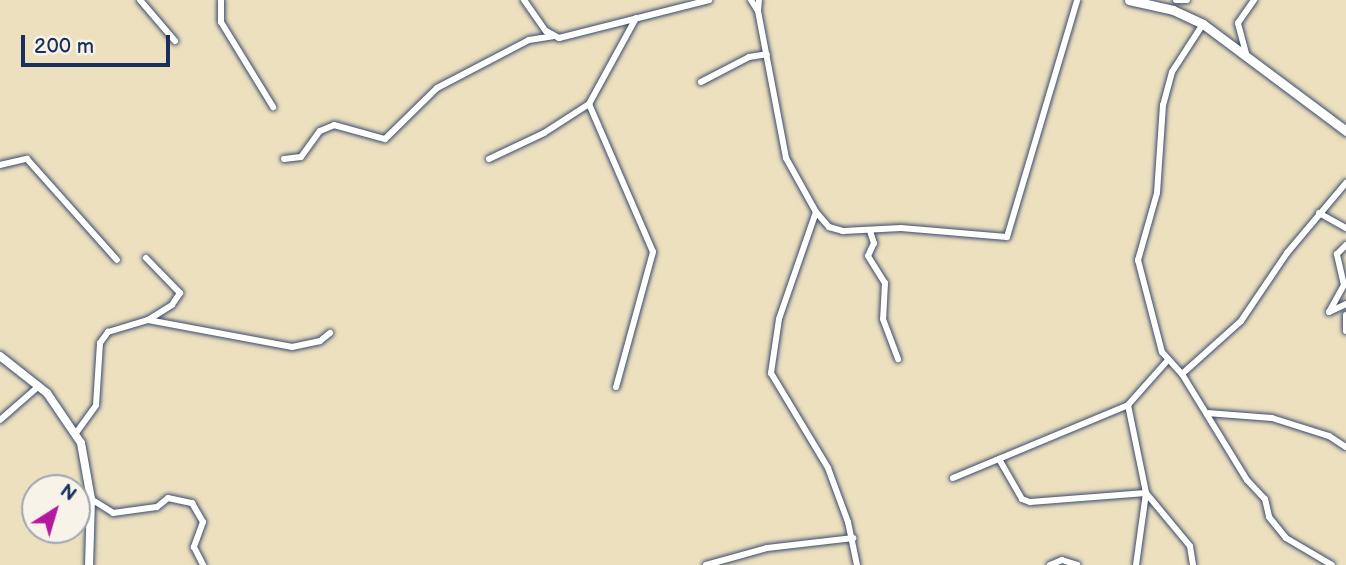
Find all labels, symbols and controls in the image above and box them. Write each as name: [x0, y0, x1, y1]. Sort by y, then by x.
scale bar: [24, 21, 173, 65]
text: 200 m: [34, 34, 94, 59]
north arrow: [21, 474, 91, 544]
text: N: [55, 480, 80, 507]

